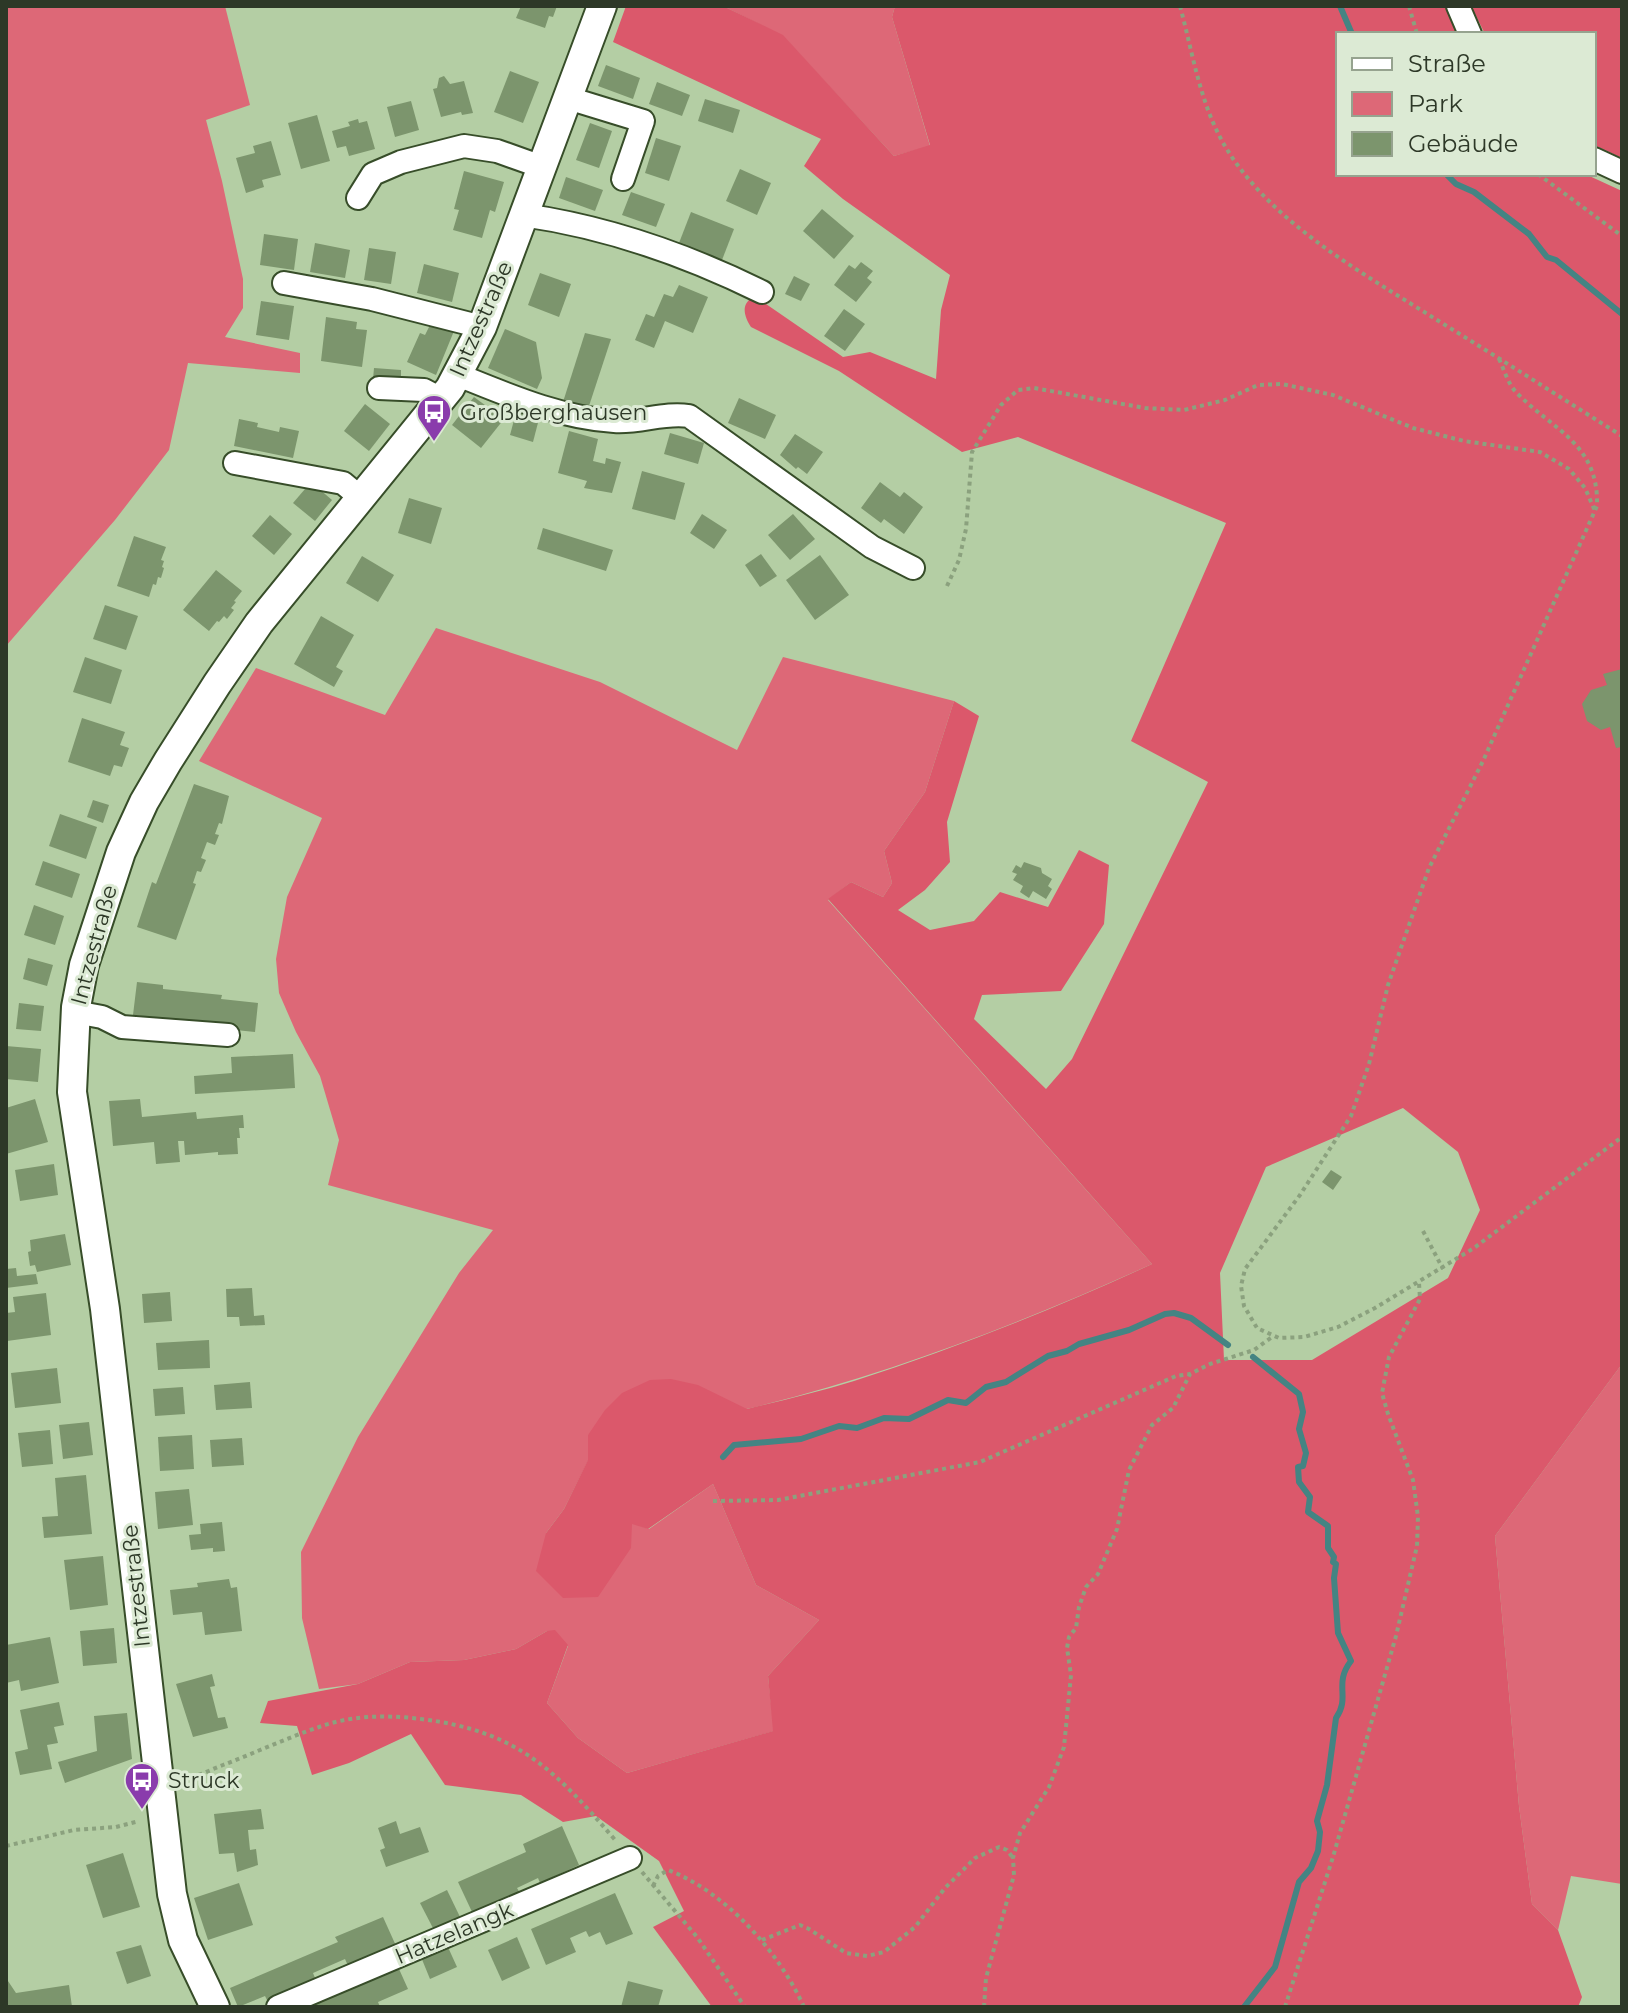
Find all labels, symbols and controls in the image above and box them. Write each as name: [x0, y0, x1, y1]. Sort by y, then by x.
legend: [1336, 32, 1596, 176]
text: Straße: [1408, 49, 1486, 78]
text: Park: [1408, 89, 1463, 118]
text: Gebäude: [1408, 129, 1518, 158]
street label: Intzestraße: [444, 257, 518, 381]
bus stop icon: Großberghausen: [415, 393, 453, 443]
place label: Großberghausen: [460, 399, 647, 426]
street label: Intzestraße: [65, 882, 123, 1008]
street label: Intzestraße: [116, 1523, 156, 1649]
bus stop icon: Struck: [123, 1761, 161, 1811]
place label: Struck: [168, 1767, 240, 1794]
street label: Hatzelangk: [391, 1896, 518, 1970]

